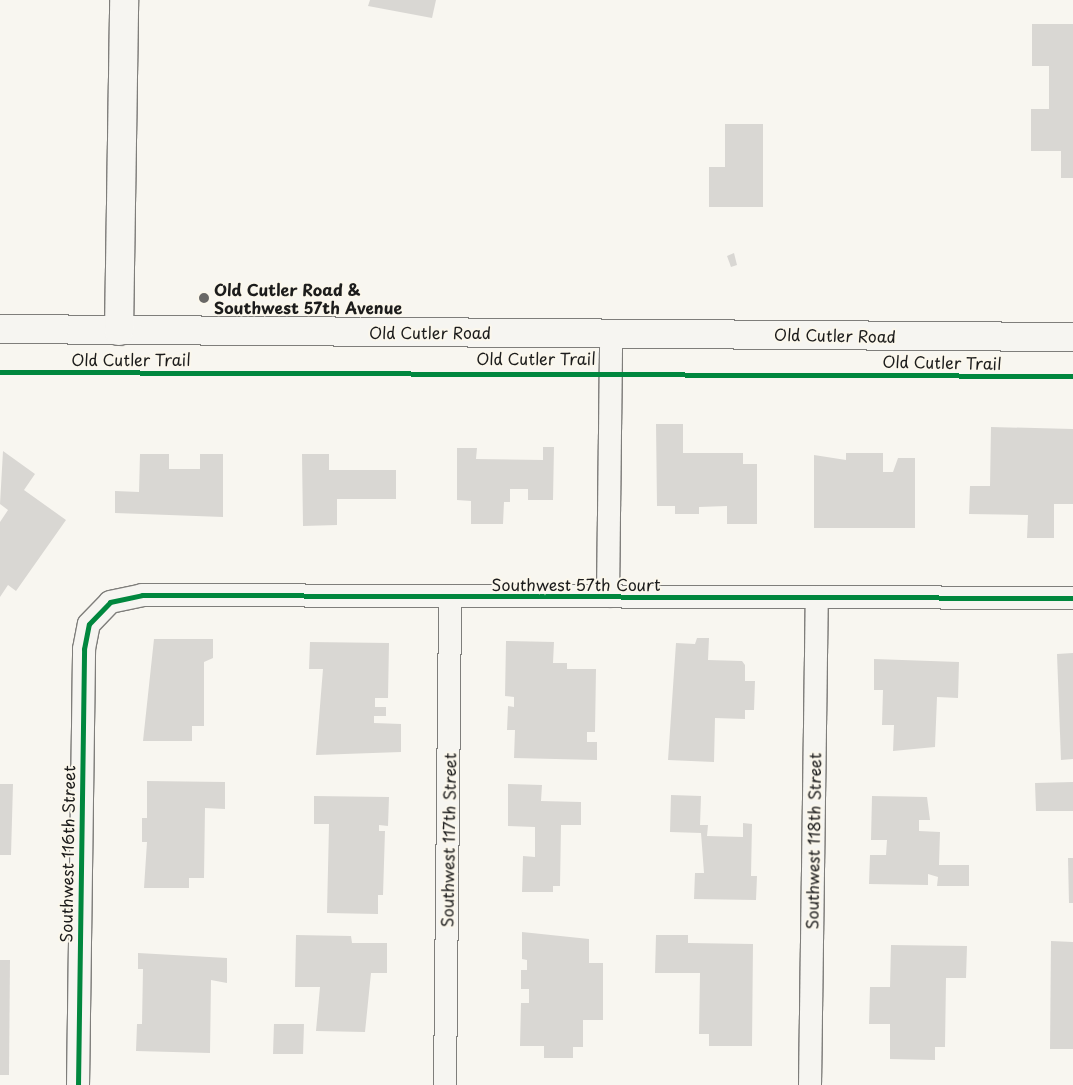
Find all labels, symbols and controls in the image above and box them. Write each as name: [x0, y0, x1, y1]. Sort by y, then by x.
place label: Old Cutler Road & Southwest 57th Avenue: [214, 279, 403, 317]
marker: Old Cutler Road & Southwest 57th Avenue: [198, 292, 210, 304]
street label: Old Cutler Road: [368, 322, 492, 342]
street label: Old Cutler Road: [773, 324, 897, 346]
street label: Old Cutler Trail: [475, 348, 597, 368]
street label: Old Cutler Trail: [70, 349, 192, 369]
street label: Old Cutler Trail: [881, 351, 1003, 373]
street label: Southwest 57th Court: [492, 574, 660, 594]
street label: Southwest 117th Street: [437, 752, 459, 928]
street label: Southwest 118th Street: [802, 752, 824, 930]
street label: Southwest 116th Street: [56, 765, 78, 943]

